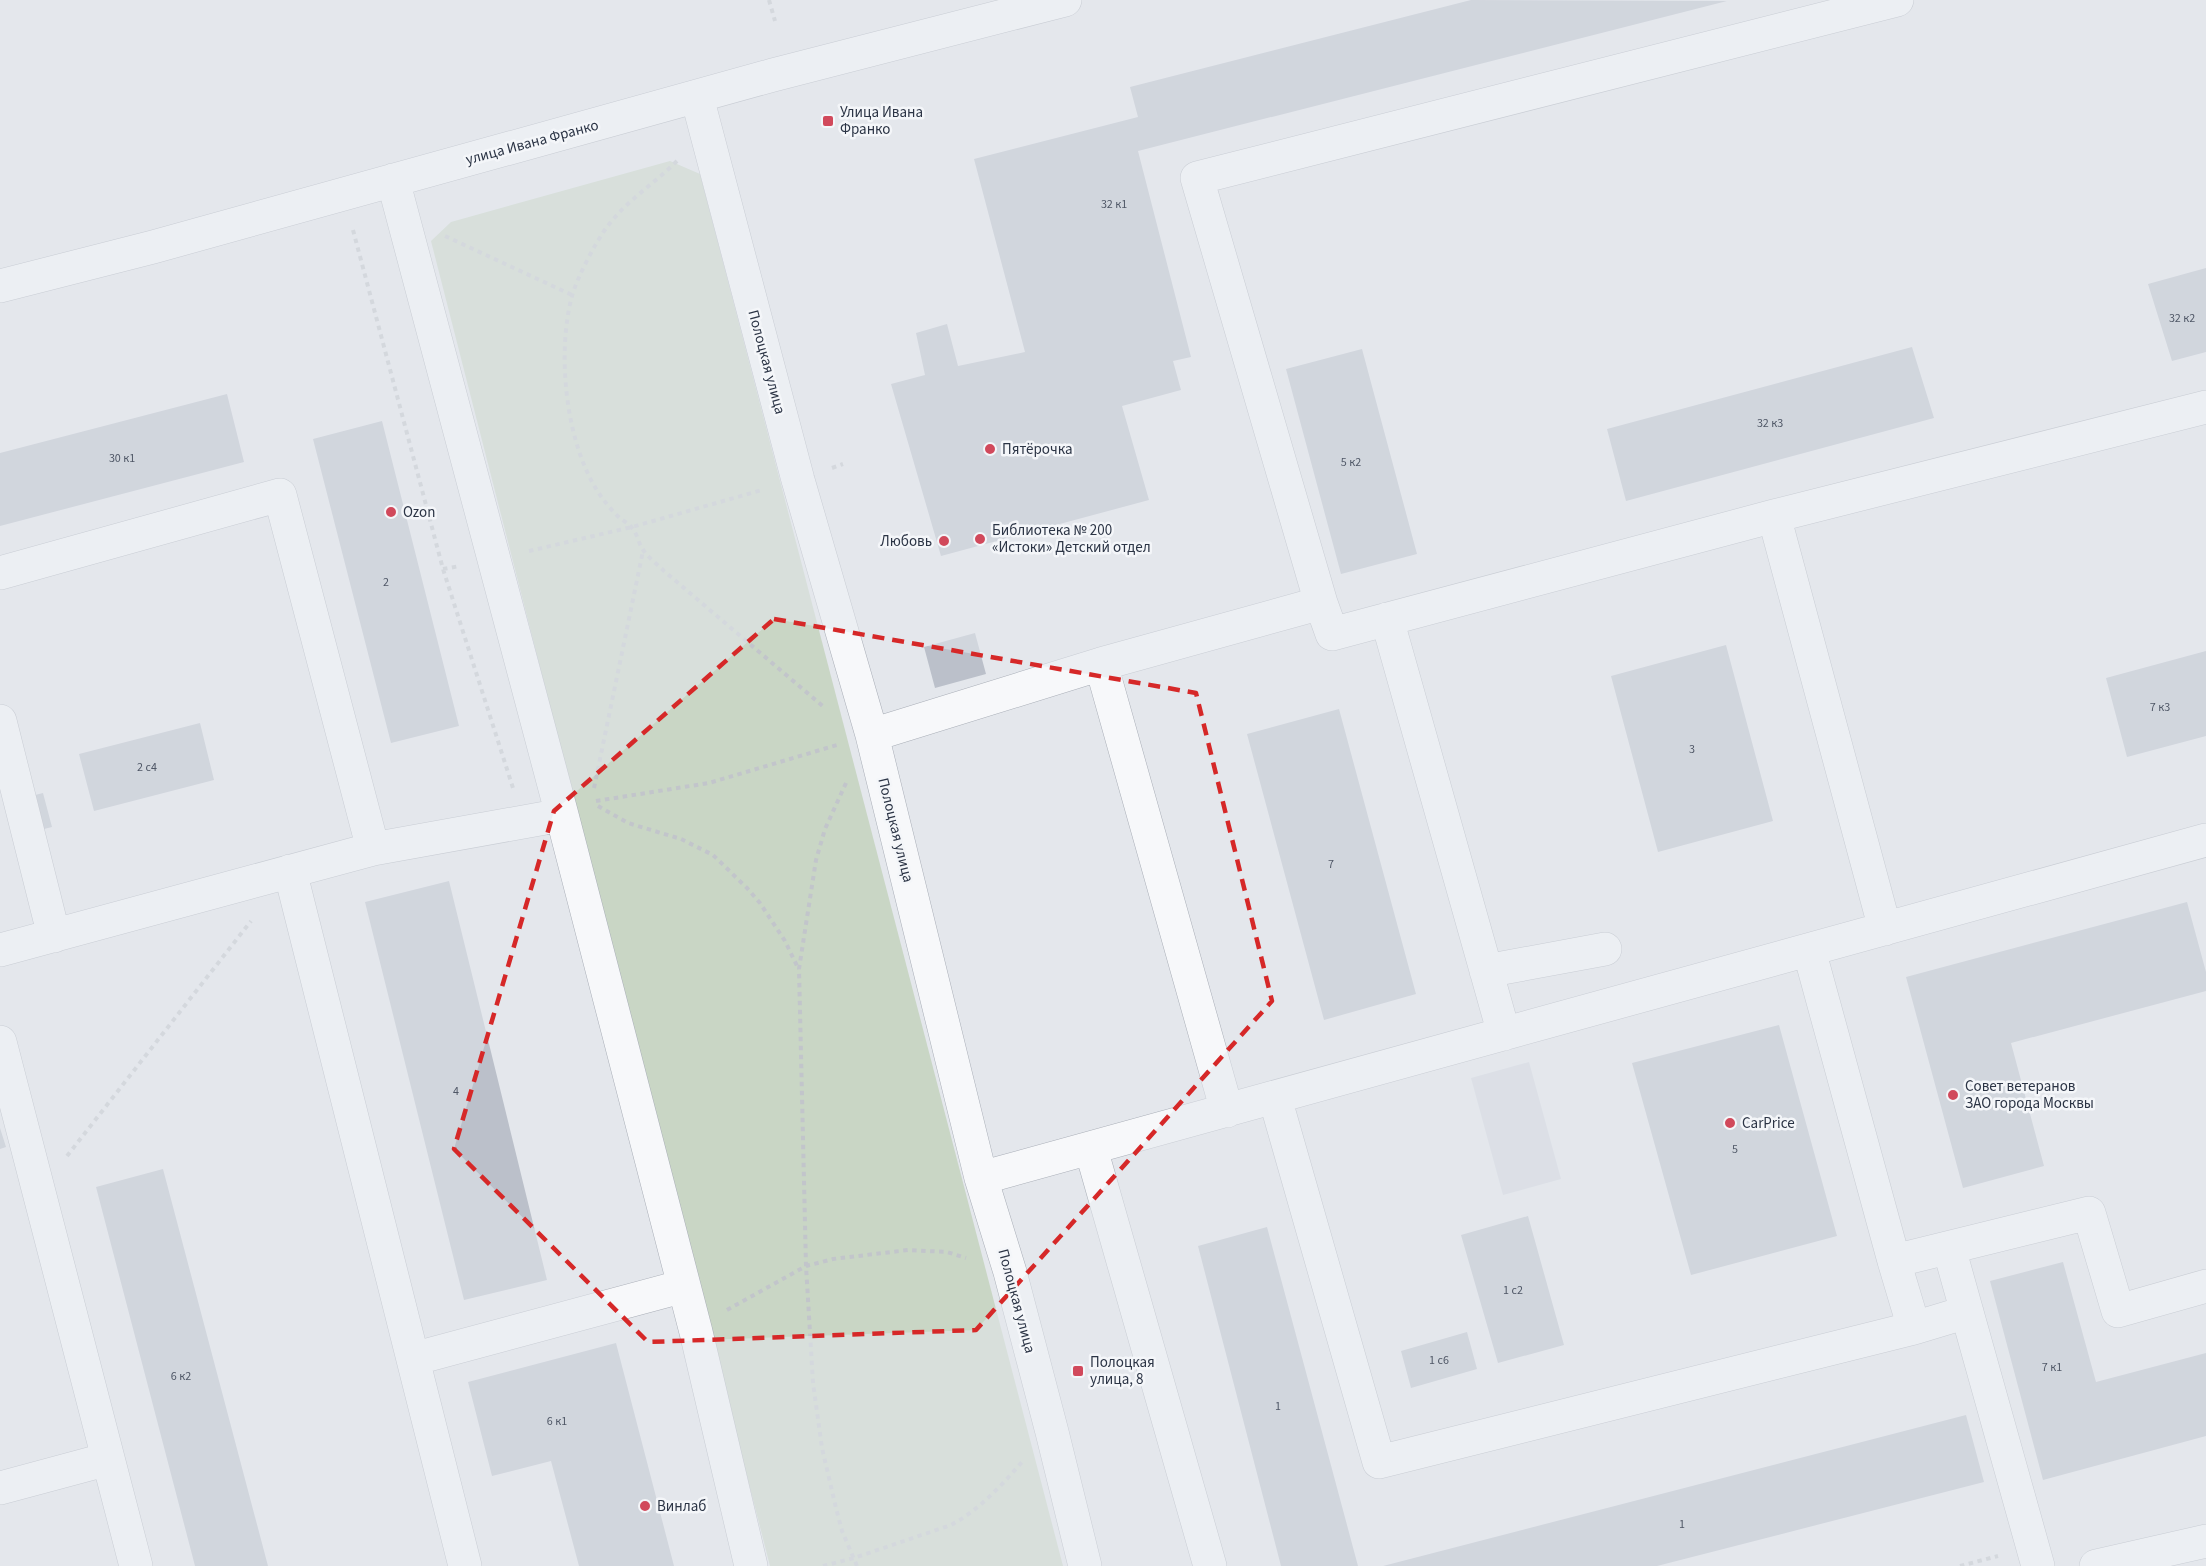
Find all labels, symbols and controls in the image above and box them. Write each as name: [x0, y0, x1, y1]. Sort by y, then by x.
place label: Улица Ивана Франко: [840, 102, 923, 140]
marker: Улица Ивана Франко: [821, 114, 835, 128]
street label: улица Ивана Франко: [463, 115, 601, 170]
house number: 32 к1: [1101, 196, 1127, 213]
street label: Полоцкая улица: [743, 308, 791, 417]
house number: 32 к2: [2169, 310, 2195, 327]
house number: 32 к3: [1757, 415, 1783, 432]
place label: Пятёрочка: [1002, 439, 1073, 460]
marker: Пятёрочка: [983, 442, 997, 456]
house number: 30 к1: [109, 450, 135, 467]
house number: 5 к2: [1341, 454, 1361, 471]
place label: Ozon: [403, 502, 435, 523]
marker: Ozon: [384, 505, 398, 519]
place label: Библиотека № 200 «Истоки» Детский отдел: [992, 520, 1151, 558]
place label: Любовь: [880, 531, 932, 552]
marker: Библиотека № 200 «Истоки» Детский отдел: [973, 532, 987, 546]
marker: Любовь: [937, 534, 951, 548]
house number: 2: [383, 574, 389, 591]
house number: 7 к3: [2150, 699, 2170, 716]
house number: 3: [1689, 741, 1695, 758]
house number: 2 с4: [137, 759, 157, 776]
street label: Полоцкая улица: [872, 776, 919, 885]
house number: 7: [1328, 856, 1334, 873]
place label: Совет ветеранов ЗАО города Москвы: [1965, 1076, 2094, 1114]
house number: 4: [453, 1083, 459, 1100]
marker: Совет ветеранов ЗАО города Москвы: [1946, 1088, 1960, 1102]
place label: CarPrice: [1742, 1113, 1795, 1134]
marker: CarPrice: [1723, 1116, 1737, 1130]
house number: 5: [1732, 1141, 1738, 1158]
street label: Полоцкая улица: [993, 1247, 1041, 1356]
house number: 1 с2: [1503, 1282, 1523, 1299]
place label: Полоцкая улица, 8: [1090, 1352, 1155, 1390]
house number: 1 с6: [1429, 1352, 1449, 1369]
house number: 7 к1: [2042, 1359, 2062, 1376]
marker: Полоцкая улица, 8: [1071, 1364, 1085, 1378]
house number: 6 к2: [171, 1368, 191, 1385]
house number: 1: [1275, 1398, 1281, 1415]
house number: 6 к1: [547, 1413, 567, 1430]
place label: Винлаб: [657, 1496, 706, 1517]
marker: Винлаб: [638, 1499, 652, 1513]
house number: 1: [1679, 1516, 1685, 1533]

